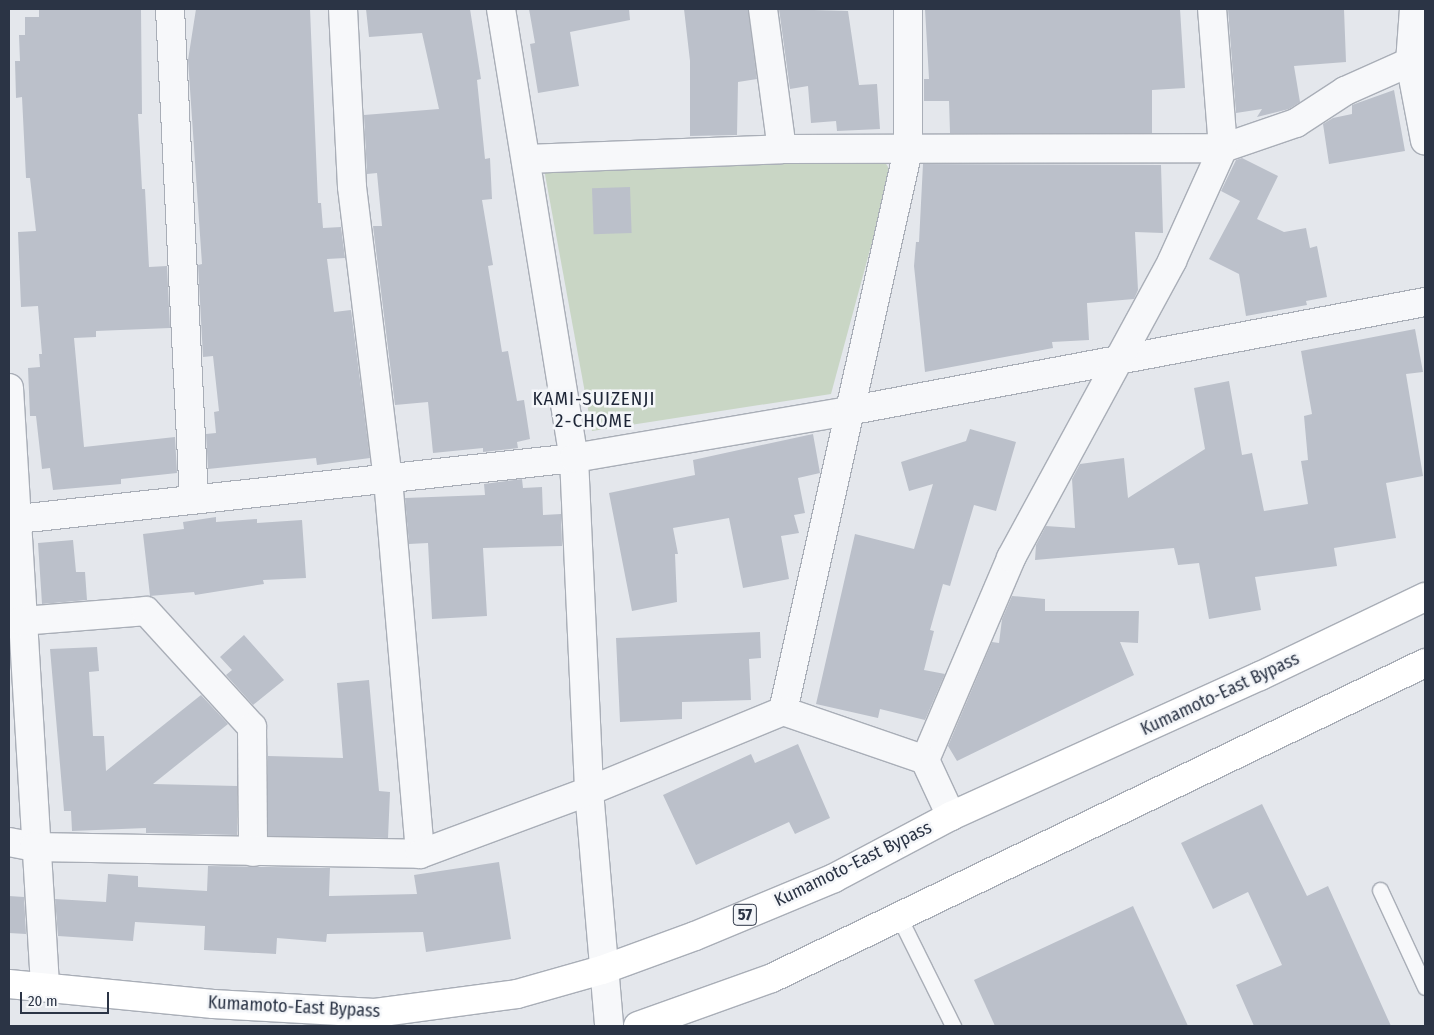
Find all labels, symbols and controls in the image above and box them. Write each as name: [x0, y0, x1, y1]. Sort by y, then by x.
district label: KAMI-SUIZENJI 2-CHOME: [531, 388, 657, 432]
street label: Kumamoto-East Bypass: [1137, 648, 1303, 740]
street label: Kumamoto-East Bypass: [771, 817, 935, 911]
road number: 57: [732, 902, 758, 928]
scale bar: [22, 982, 111, 1014]
text: 20 m: [28, 992, 58, 1010]
street label: Kumamoto-East Bypass: [207, 992, 381, 1022]

